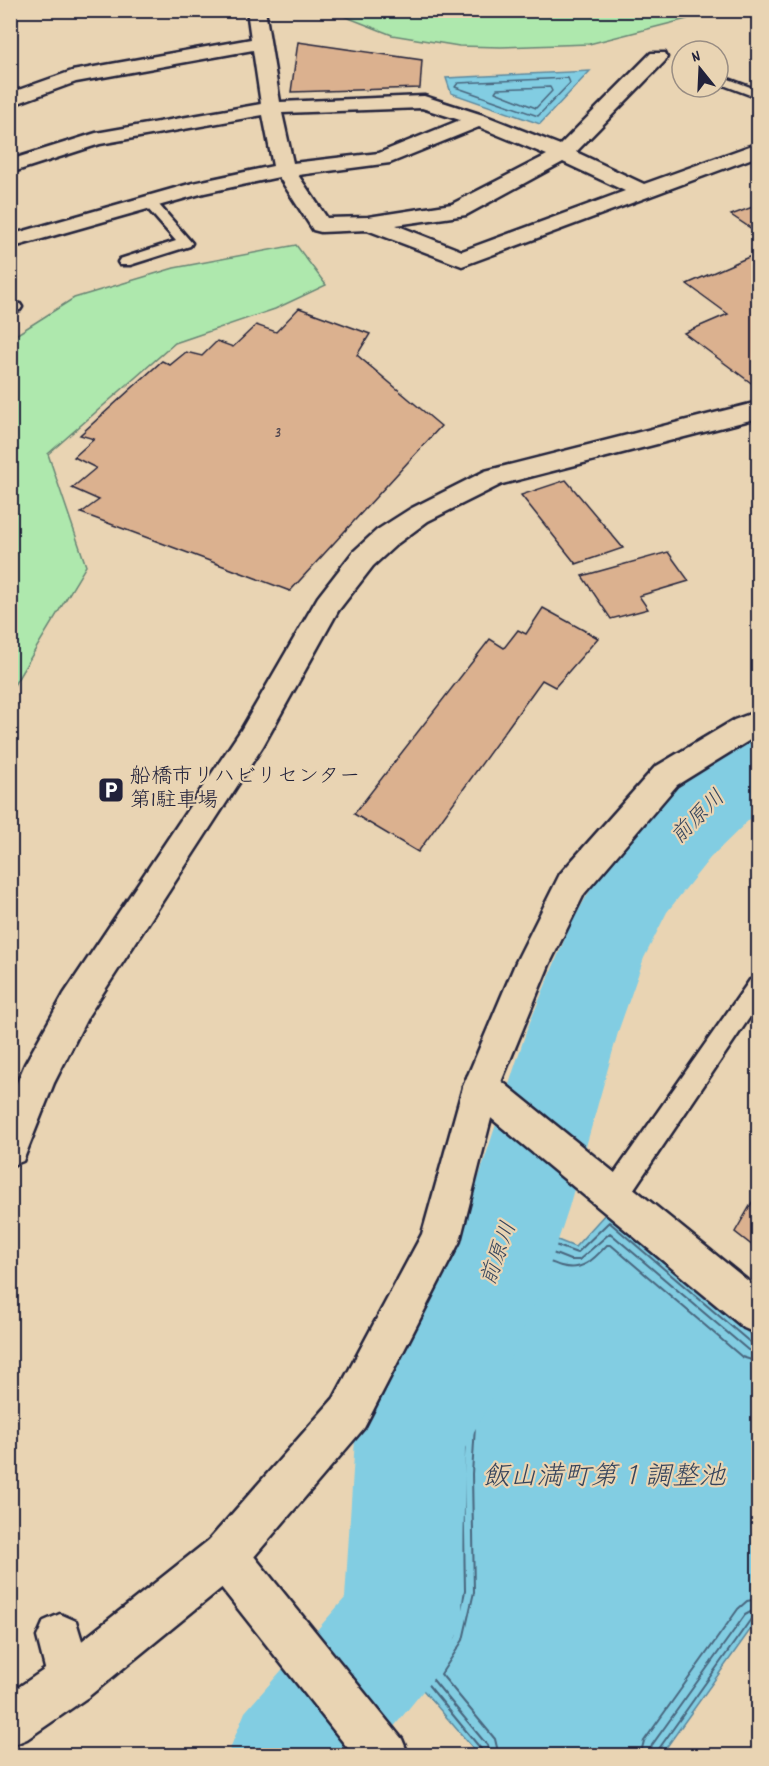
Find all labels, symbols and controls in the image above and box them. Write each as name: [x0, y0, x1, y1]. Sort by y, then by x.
north arrow: [670, 39, 730, 99]
text: N: [689, 45, 704, 69]
house number: 3: [275, 423, 281, 445]
place label: 船橋市リハビリセンター 第1駐車場: [130, 763, 360, 817]
parking icon: 船橋市リハビリセンター 第1駐車場: [96, 775, 126, 805]
water label: 前原川: [665, 784, 733, 852]
water label: 前原川: [474, 1218, 526, 1290]
water label: 飯山満町第１調整池: [483, 1459, 726, 1498]

